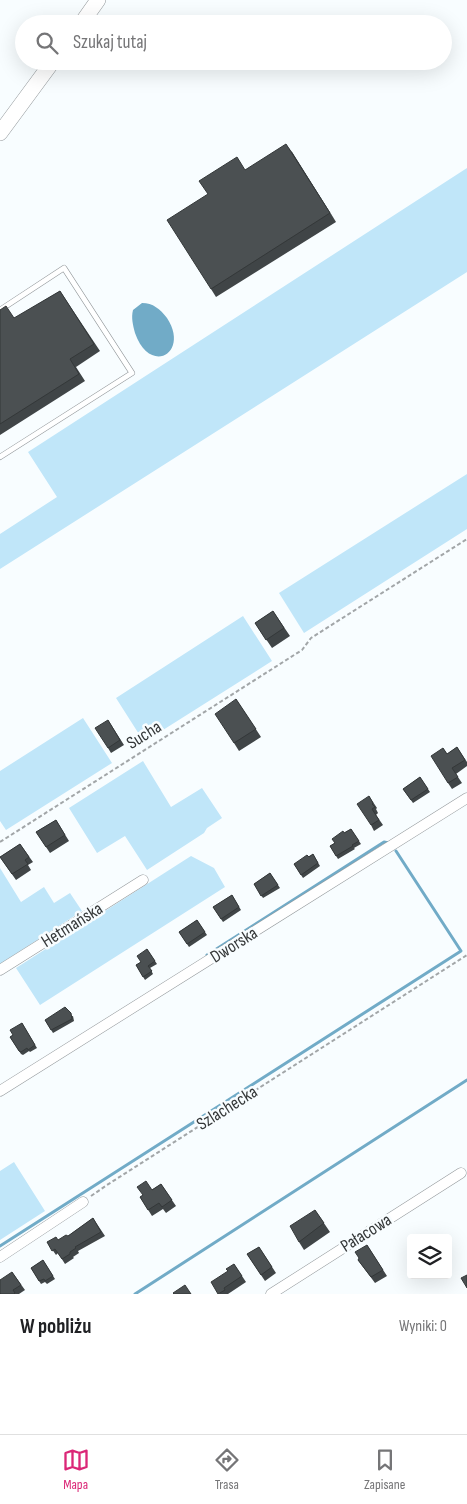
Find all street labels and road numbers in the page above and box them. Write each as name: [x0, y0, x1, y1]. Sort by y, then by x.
street label: Sucha: [123, 716, 165, 754]
street label: Hetmańska: [37, 898, 107, 952]
street label: Dworska: [207, 922, 261, 968]
street label: Szlachecka: [193, 1081, 261, 1135]
street label: Pałacowa: [337, 1209, 395, 1257]

